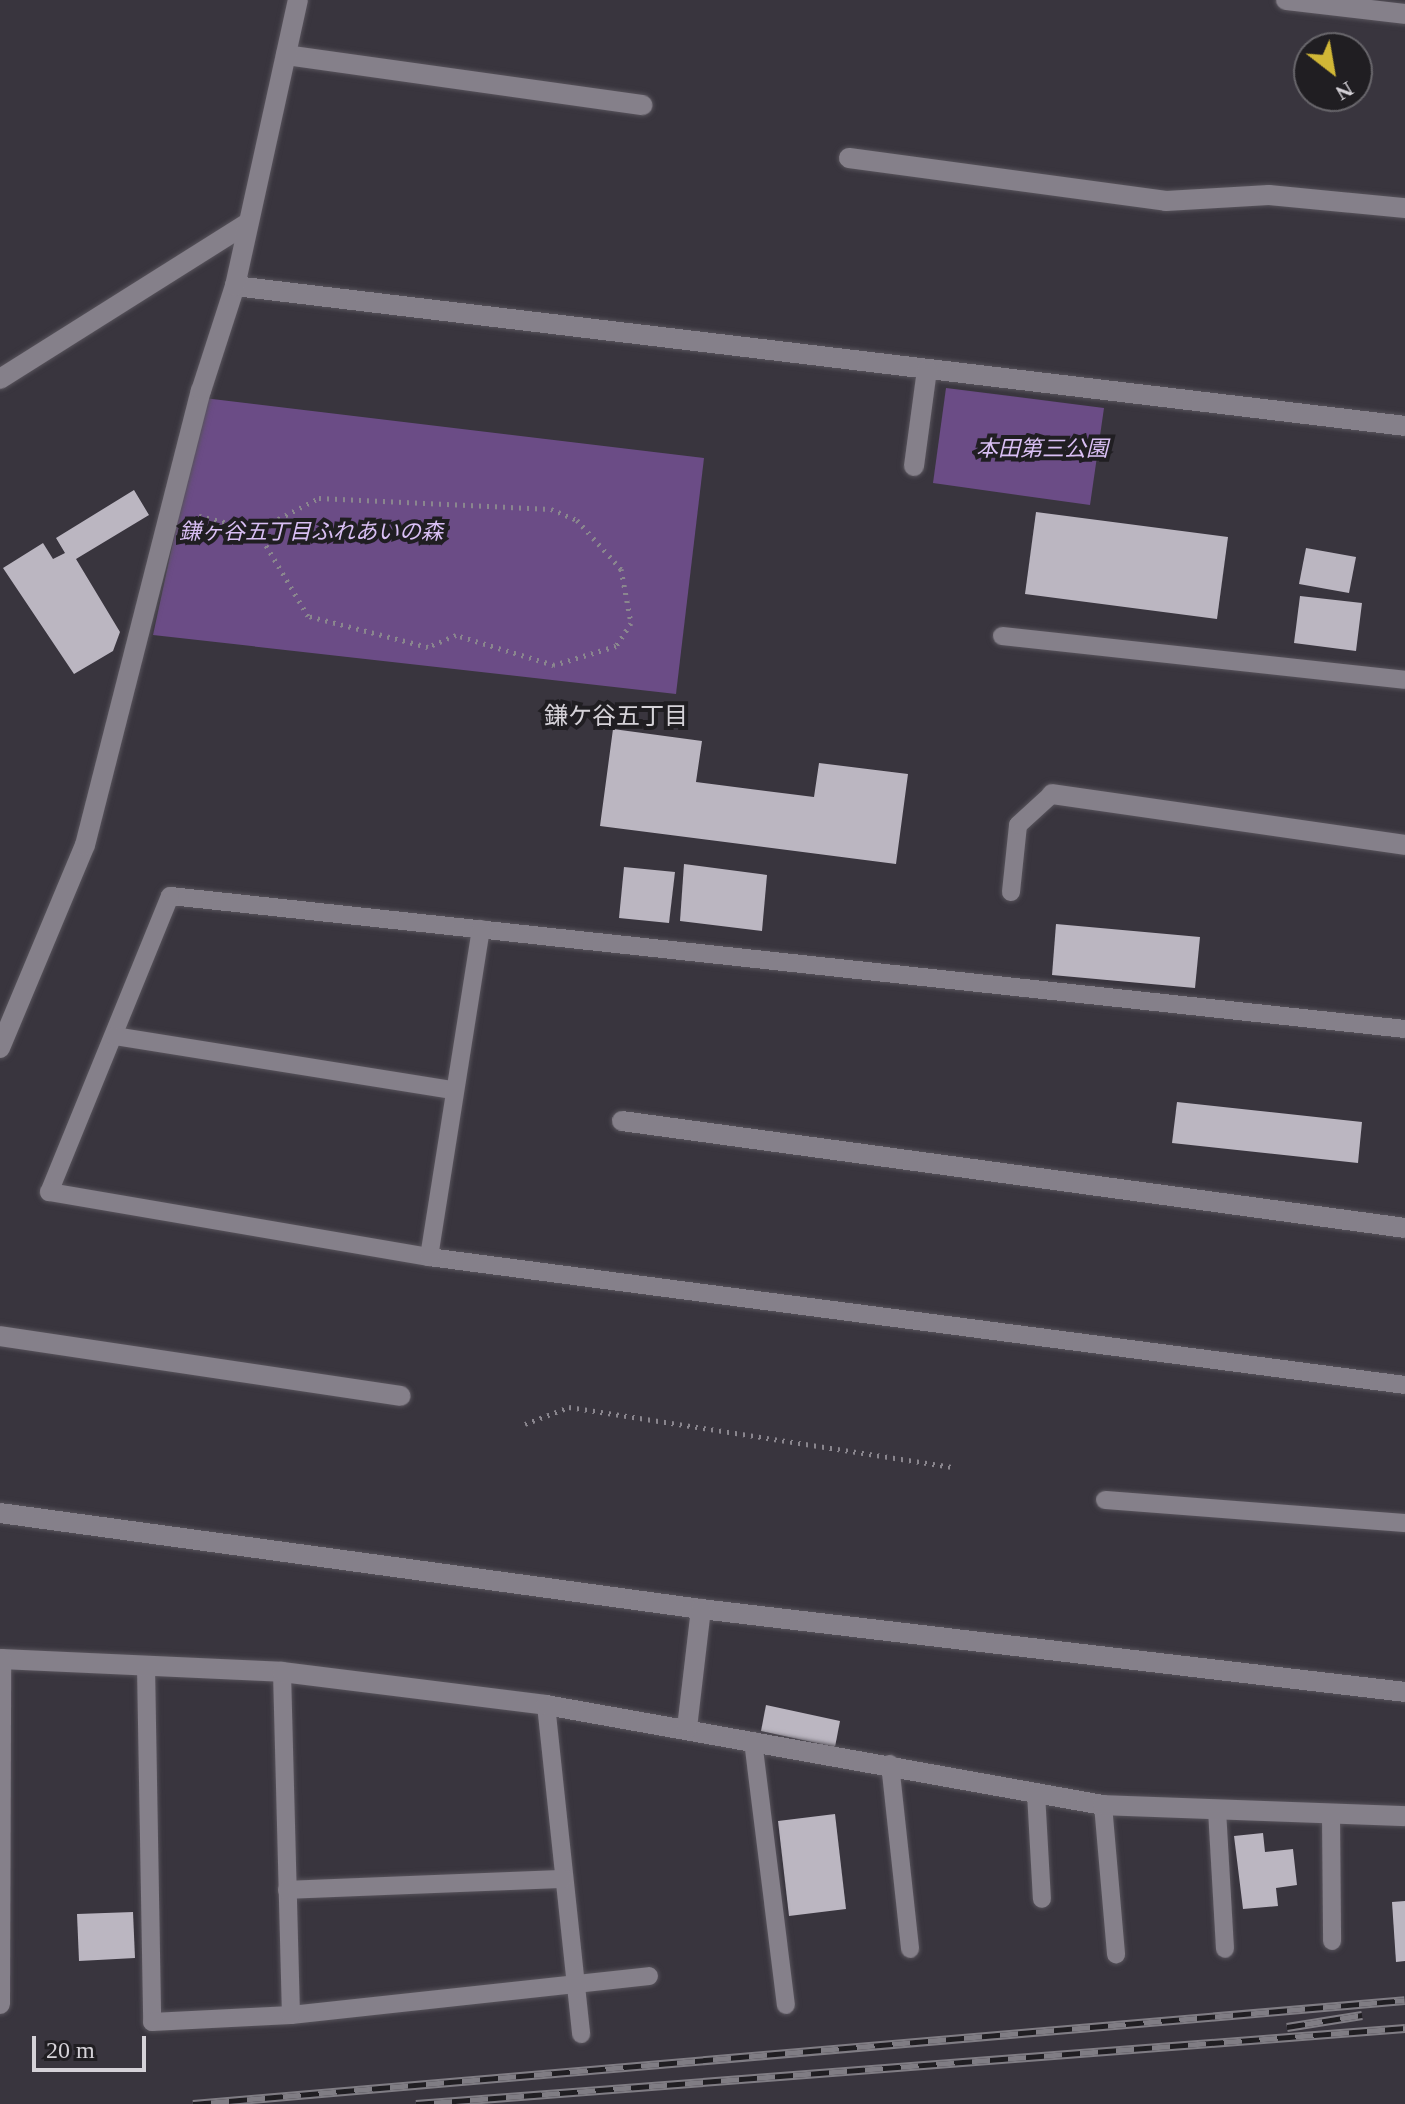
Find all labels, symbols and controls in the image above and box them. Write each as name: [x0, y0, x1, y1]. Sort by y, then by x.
north arrow: [1293, 32, 1373, 112]
text: N: [1331, 76, 1358, 106]
park label: 本田第三公園: [976, 436, 1108, 462]
park label: 鎌ヶ谷五丁目ふれあいの森: [179, 519, 443, 545]
district label: 鎌ケ谷五丁目: [544, 703, 688, 731]
scale bar: [36, 2020, 150, 2070]
text: 20 m: [46, 2037, 95, 2063]

